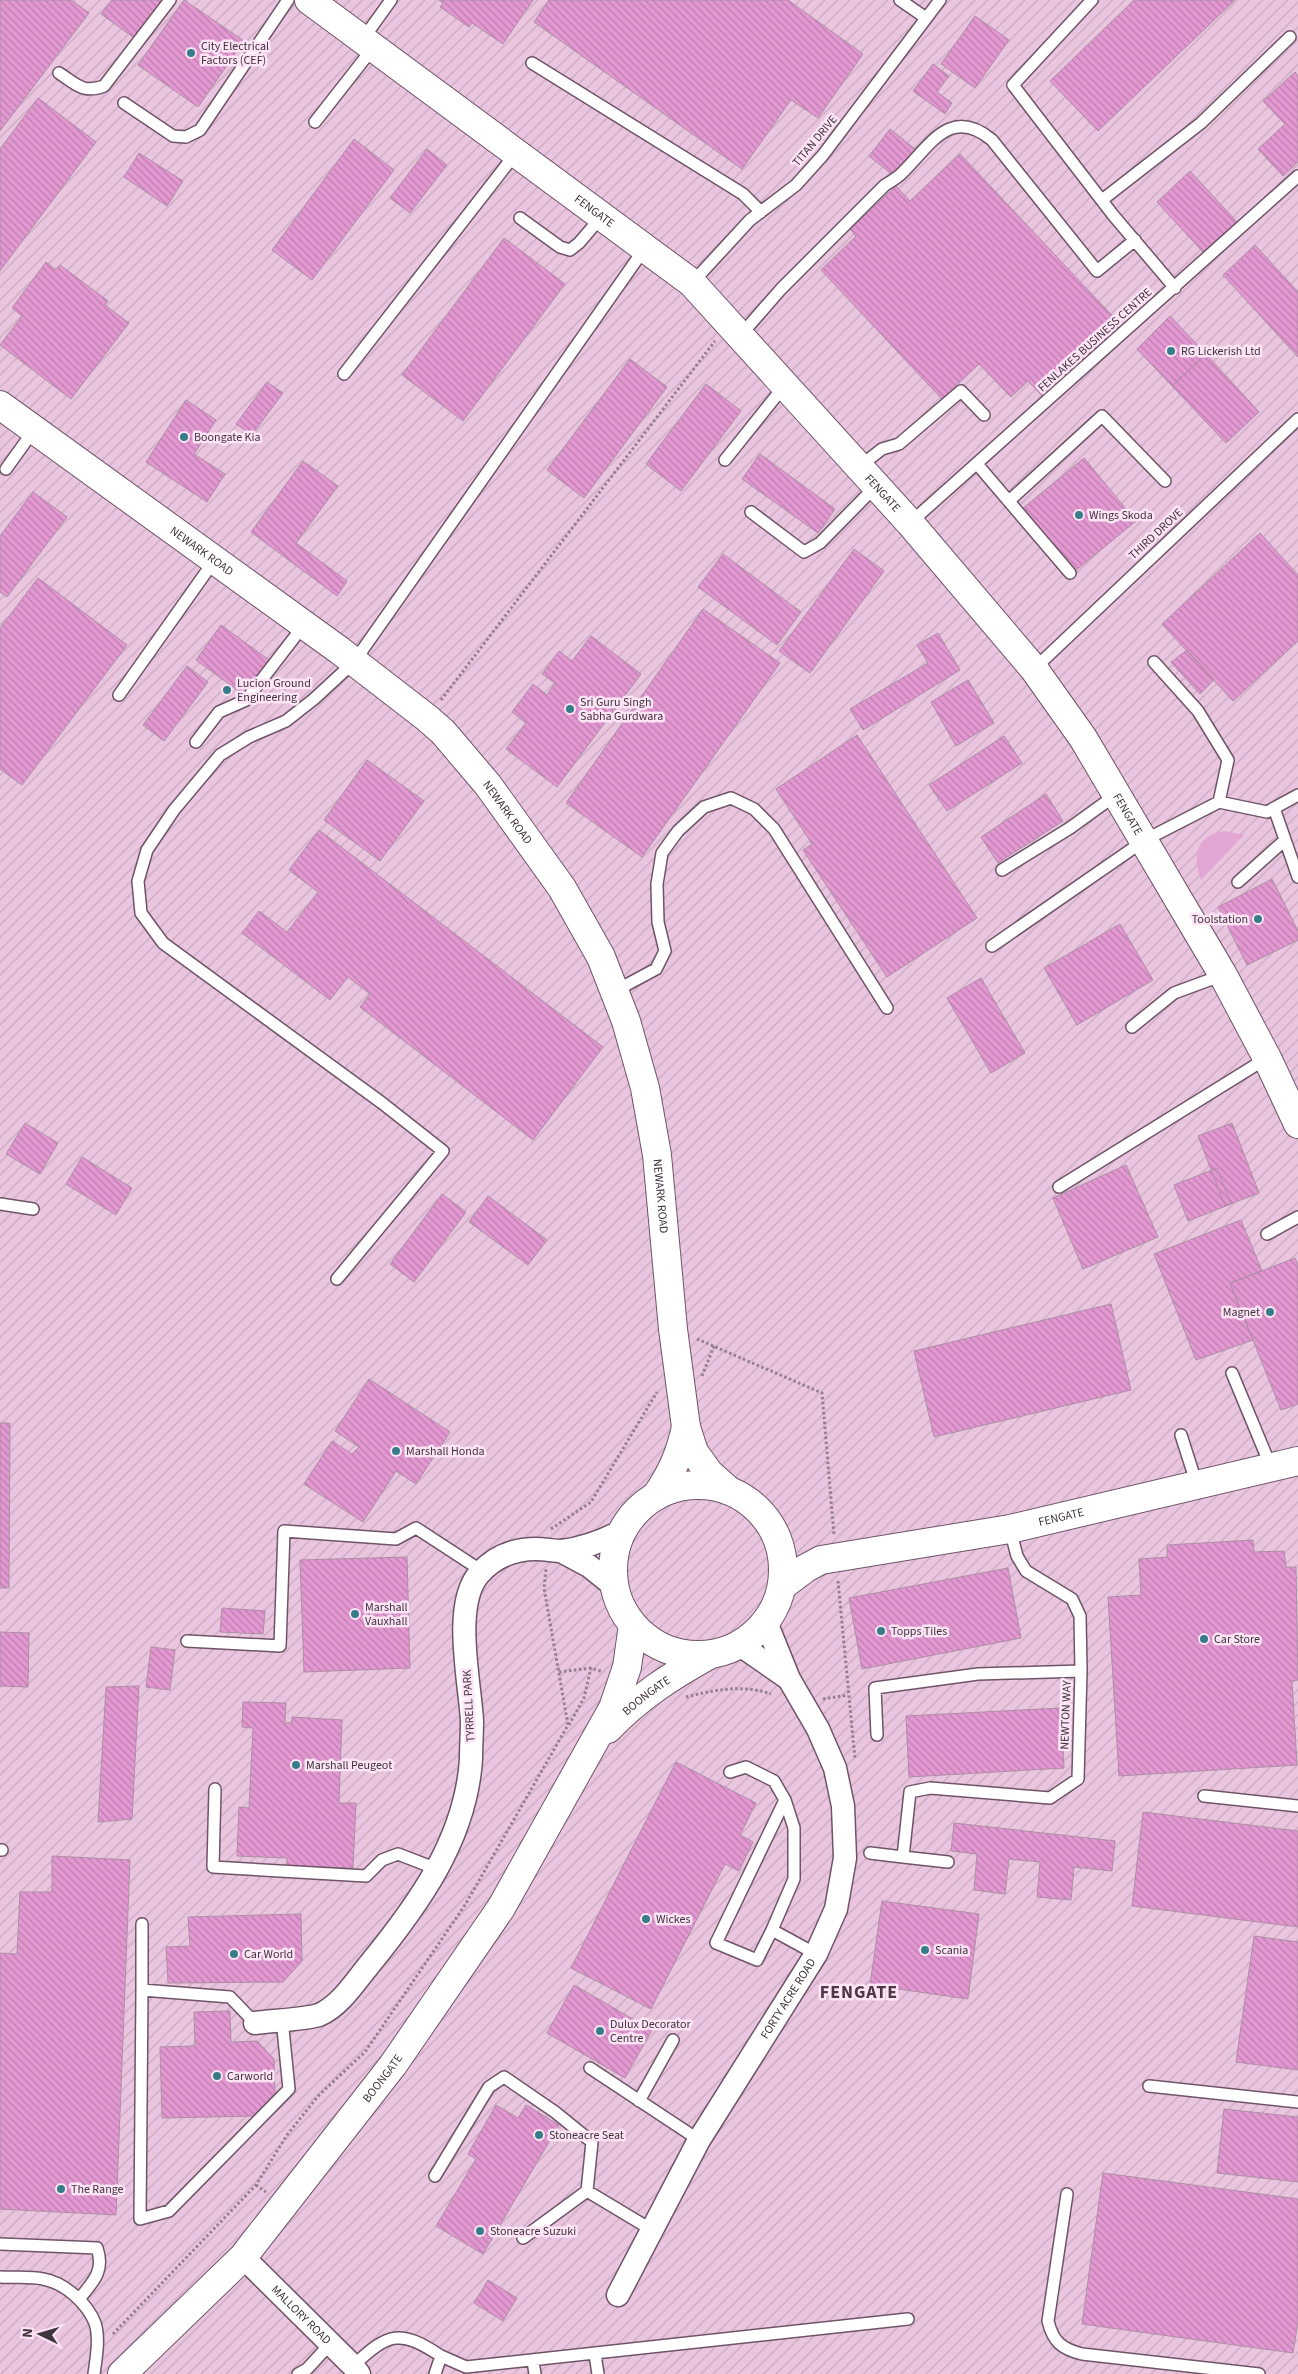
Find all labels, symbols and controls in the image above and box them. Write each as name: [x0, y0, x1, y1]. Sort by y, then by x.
place label: City Electrical Factors (CEF): [201, 38, 269, 69]
marker: City Electrical Factors (CEF): [185, 47, 197, 59]
street label: TITAN DRIVE: [789, 112, 841, 170]
street label: FENGATE: [571, 190, 618, 231]
street label: FENLAKES BUSINESS CENTRE: [1034, 284, 1156, 396]
place label: RG Lickerish Ltd: [1181, 343, 1261, 360]
marker: RG Lickerish Ltd: [1165, 345, 1177, 357]
place label: Boongate Kia: [194, 429, 261, 446]
marker: Boongate Kia: [178, 431, 190, 443]
street label: FENGATE: [861, 470, 905, 516]
street label: THIRD DROVE: [1125, 504, 1187, 564]
place label: Wings Skoda: [1089, 507, 1153, 524]
marker: Wings Skoda: [1073, 509, 1085, 521]
street label: NEWARK ROAD: [166, 522, 237, 580]
place label: Lucion Ground Engineering: [237, 675, 311, 706]
marker: Lucion Ground Engineering: [221, 684, 233, 696]
place label: Sri Guru Singh Sabha Gurdwara: [580, 694, 663, 725]
marker: Sri Guru Singh Sabha Gurdwara: [564, 703, 576, 715]
street label: NEWARK ROAD: [479, 777, 536, 848]
street label: FENGATE: [1109, 790, 1147, 838]
place label: Toolstation: [1192, 911, 1248, 928]
marker: Toolstation: [1252, 913, 1264, 925]
street label: NEWARK ROAD: [649, 1158, 673, 1234]
place label: Magnet: [1223, 1304, 1260, 1321]
marker: Magnet: [1264, 1306, 1276, 1318]
place label: Marshall Honda: [406, 1443, 485, 1460]
marker: Marshall Honda: [390, 1445, 402, 1457]
street label: FENGATE: [1037, 1503, 1085, 1531]
place label: Marshall Vauxhall: [365, 1599, 408, 1630]
marker: Marshall Vauxhall: [349, 1608, 361, 1620]
place label: Topps Tiles: [891, 1623, 947, 1640]
marker: Topps Tiles: [875, 1625, 887, 1637]
place label: Car Store: [1214, 1631, 1260, 1648]
marker: Car Store: [1198, 1633, 1210, 1645]
street label: TYRRELL PARK: [459, 1669, 479, 1743]
street label: BOONGATE: [618, 1672, 674, 1719]
street label: NEWTON WAY: [1056, 1680, 1076, 1750]
place label: Marshall Peugeot: [306, 1757, 392, 1774]
marker: Marshall Peugeot: [290, 1759, 302, 1771]
place label: Wickes: [656, 1911, 691, 1928]
marker: Wickes: [640, 1913, 652, 1925]
place label: Scania: [935, 1942, 968, 1959]
marker: Scania: [919, 1944, 931, 1956]
place label: Car World: [244, 1946, 293, 1963]
marker: Car World: [228, 1948, 240, 1960]
street label: FORTY ACRE ROAD: [756, 1955, 820, 2042]
district label: FENGATE: [820, 1980, 898, 2005]
place label: Dulux Decorator Centre: [610, 2016, 691, 2047]
marker: Dulux Decorator Centre: [594, 2025, 606, 2037]
street label: BOONGATE: [358, 2051, 406, 2106]
place label: Carworld: [227, 2068, 273, 2085]
marker: Carworld: [211, 2070, 223, 2082]
place label: Stoneacre Seat: [549, 2127, 624, 2144]
marker: Stoneacre Seat: [533, 2129, 545, 2141]
place label: The Range: [71, 2181, 124, 2198]
marker: The Range: [55, 2183, 67, 2195]
place label: Stoneacre Suzuki: [490, 2223, 576, 2240]
marker: Stoneacre Suzuki: [474, 2225, 486, 2237]
street label: MALLORY ROAD: [268, 2281, 335, 2348]
north arrow: [15, 2309, 65, 2359]
text: N: [18, 2327, 38, 2338]

